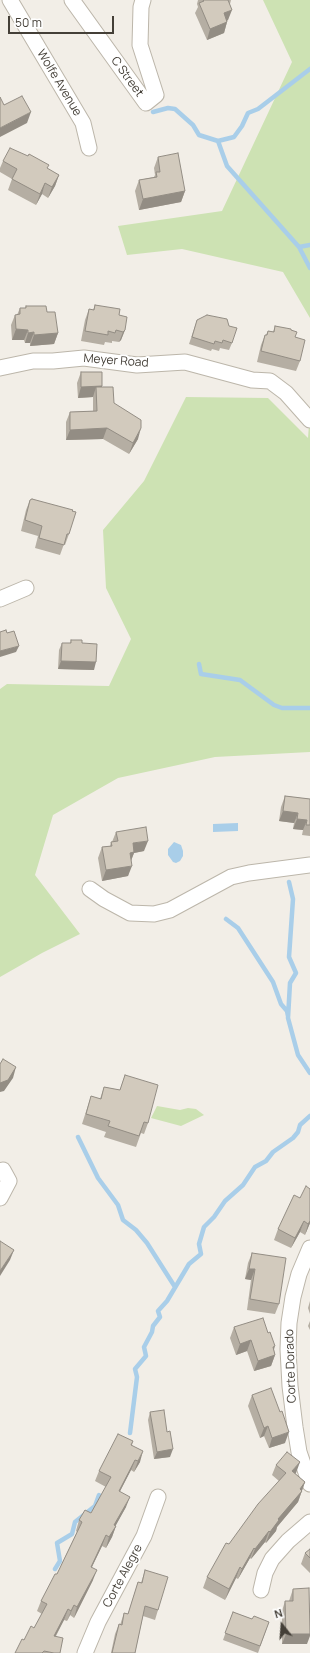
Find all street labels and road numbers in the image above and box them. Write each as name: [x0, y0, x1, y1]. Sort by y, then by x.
street label: Wolfe Avenue: [34, 47, 84, 119]
street label: C Street: [108, 54, 146, 100]
street label: Meyer Road: [83, 352, 149, 370]
street label: Corte Dorado: [283, 1329, 299, 1403]
street label: Corte Alegre: [100, 1542, 146, 1610]

